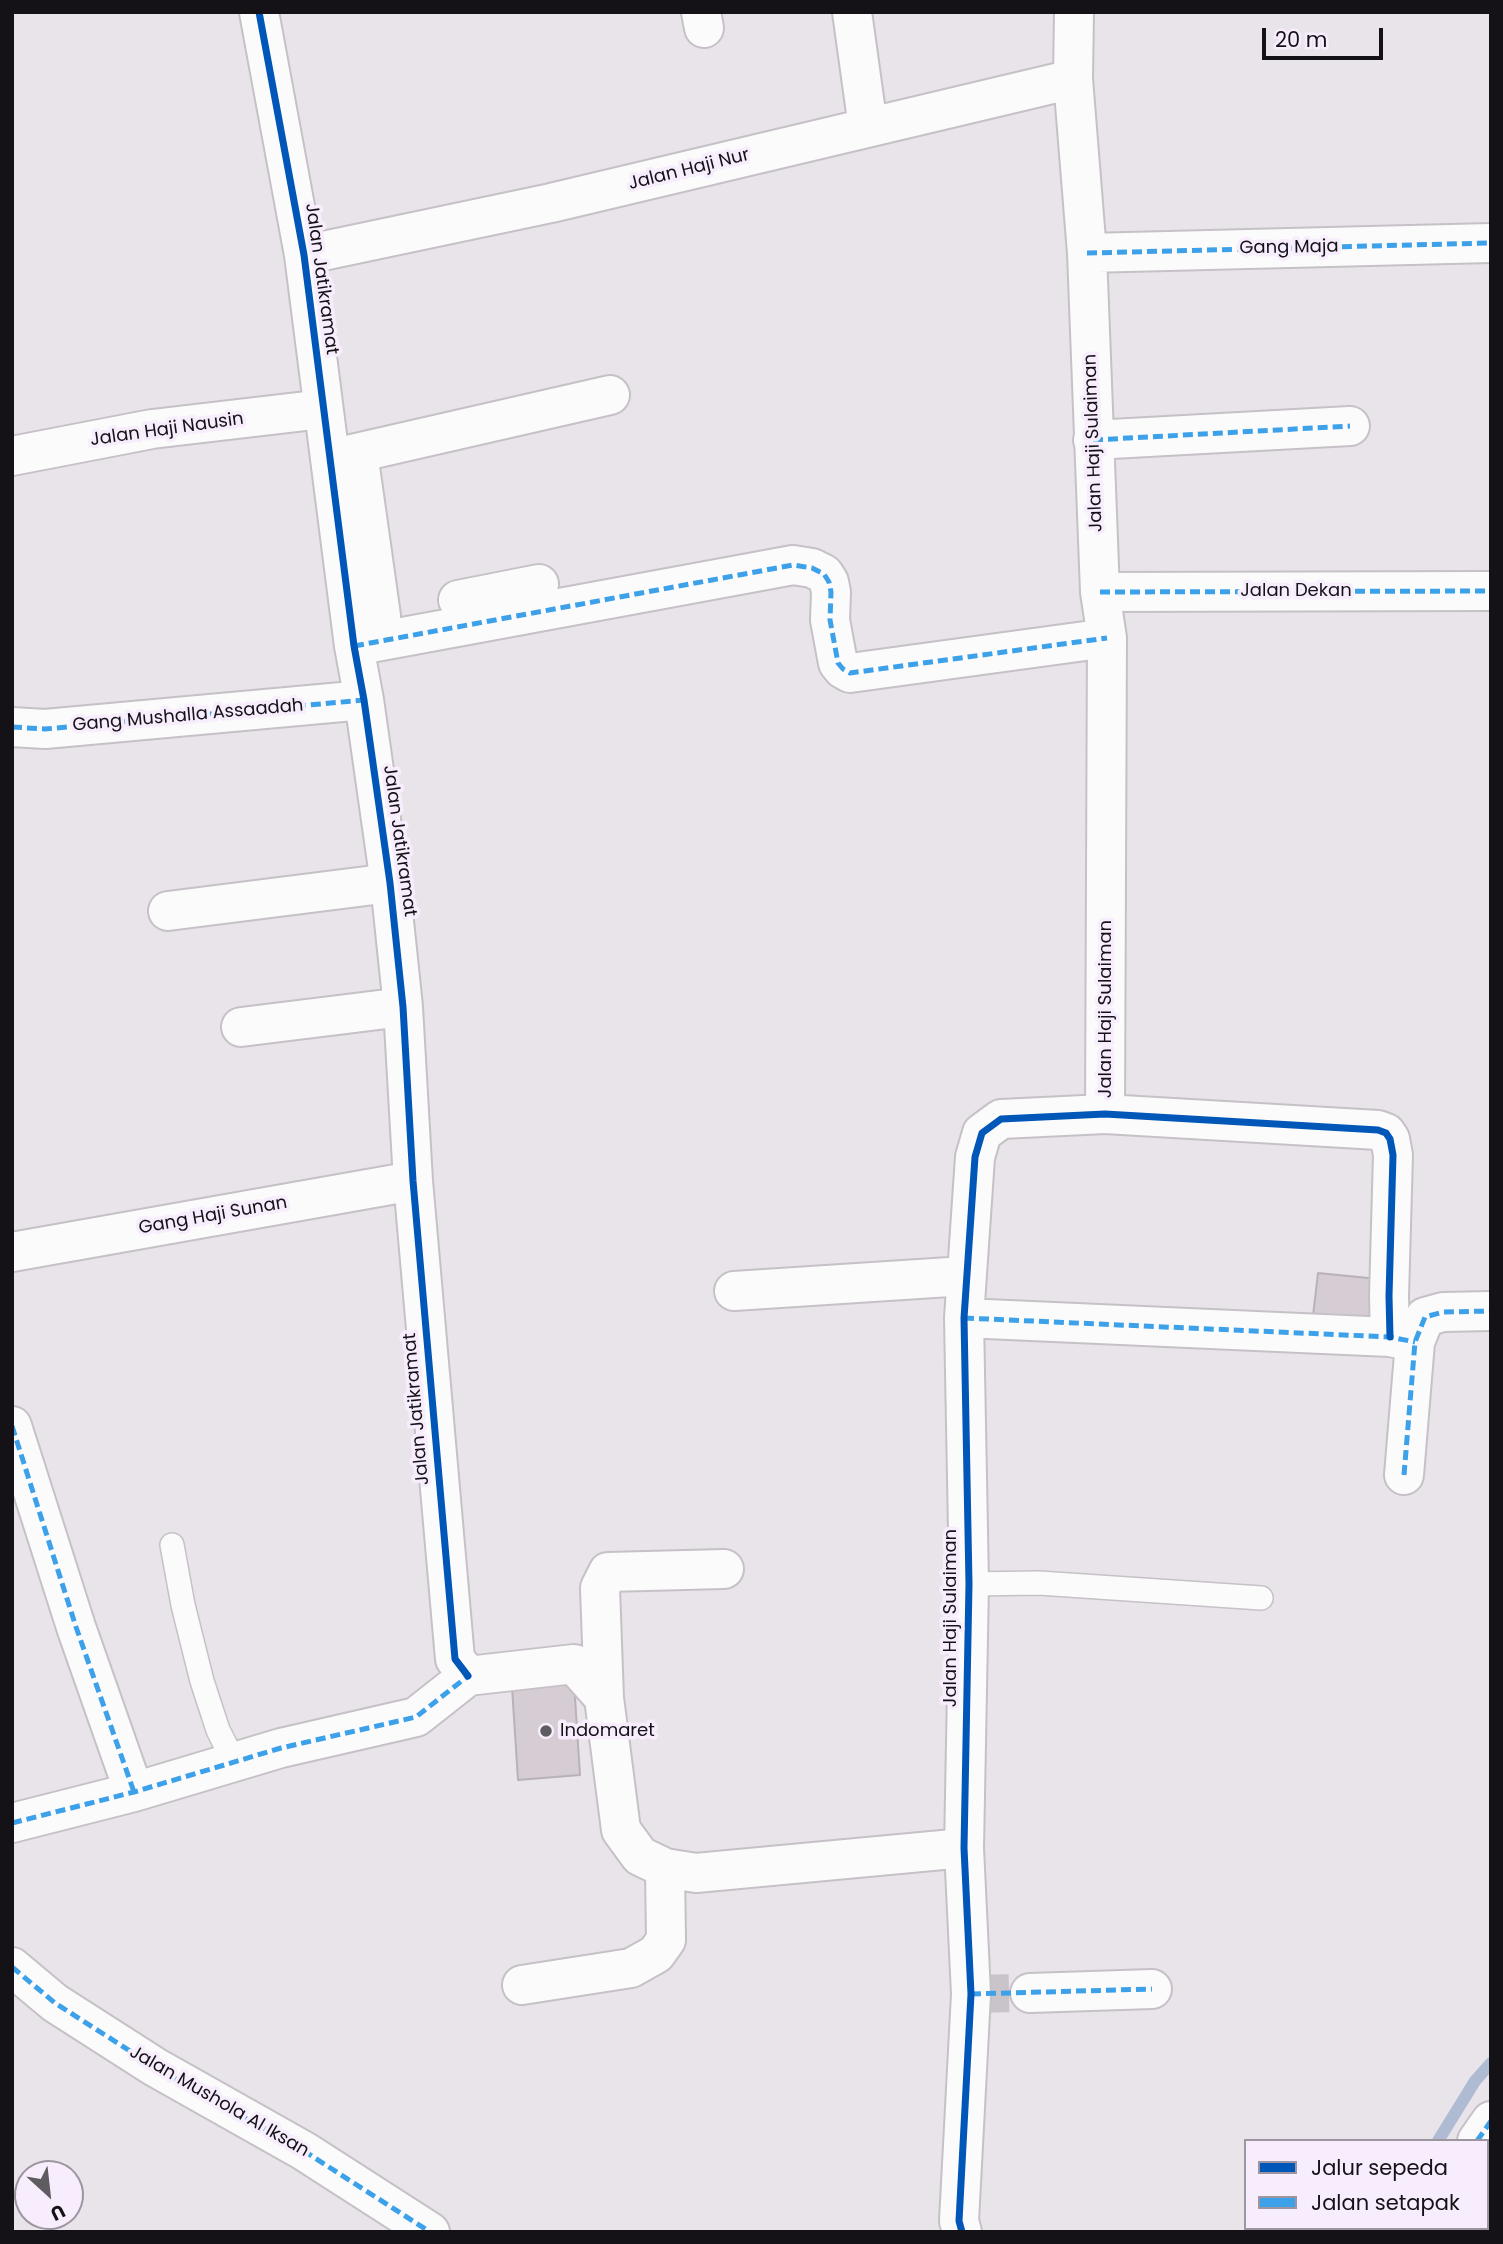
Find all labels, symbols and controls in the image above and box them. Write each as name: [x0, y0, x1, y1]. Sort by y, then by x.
scale bar: [1265, 14, 1386, 58]
text: 20 m: [1275, 25, 1328, 54]
street label: Jalan Haji Nur: [626, 145, 752, 195]
street label: Jalan Jatikramat: [300, 202, 342, 356]
street label: Gang Maja: [1239, 236, 1339, 260]
street label: Jalan Haji Sulaiman: [1080, 354, 1108, 532]
street label: Jalan Haji Nausin: [89, 409, 245, 451]
street label: Jalan Dekan: [1240, 580, 1352, 602]
street label: Gang Mushalla Assaadah: [72, 695, 304, 737]
street label: Jalan Jatikramat: [378, 764, 420, 918]
street label: Jalan Haji Sulaiman: [1095, 920, 1117, 1098]
street label: Gang Haji Sunan: [137, 1192, 289, 1240]
street label: Jalan Jatikramat: [400, 1332, 434, 1486]
street label: Jalan Haji Sulaiman: [940, 1529, 962, 1707]
place label: Indomaret: [560, 1720, 655, 1742]
marker: Indomaret: [538, 1723, 554, 1739]
street label: Jalan Mushola Al Iksan: [125, 2042, 313, 2162]
legend: [1244, 2139, 1489, 2230]
text: Jalur sepeda: [1311, 2153, 1448, 2182]
north arrow: [14, 2160, 84, 2230]
text: Jalan setapak: [1311, 2188, 1460, 2217]
text: U: [46, 2197, 70, 2227]

